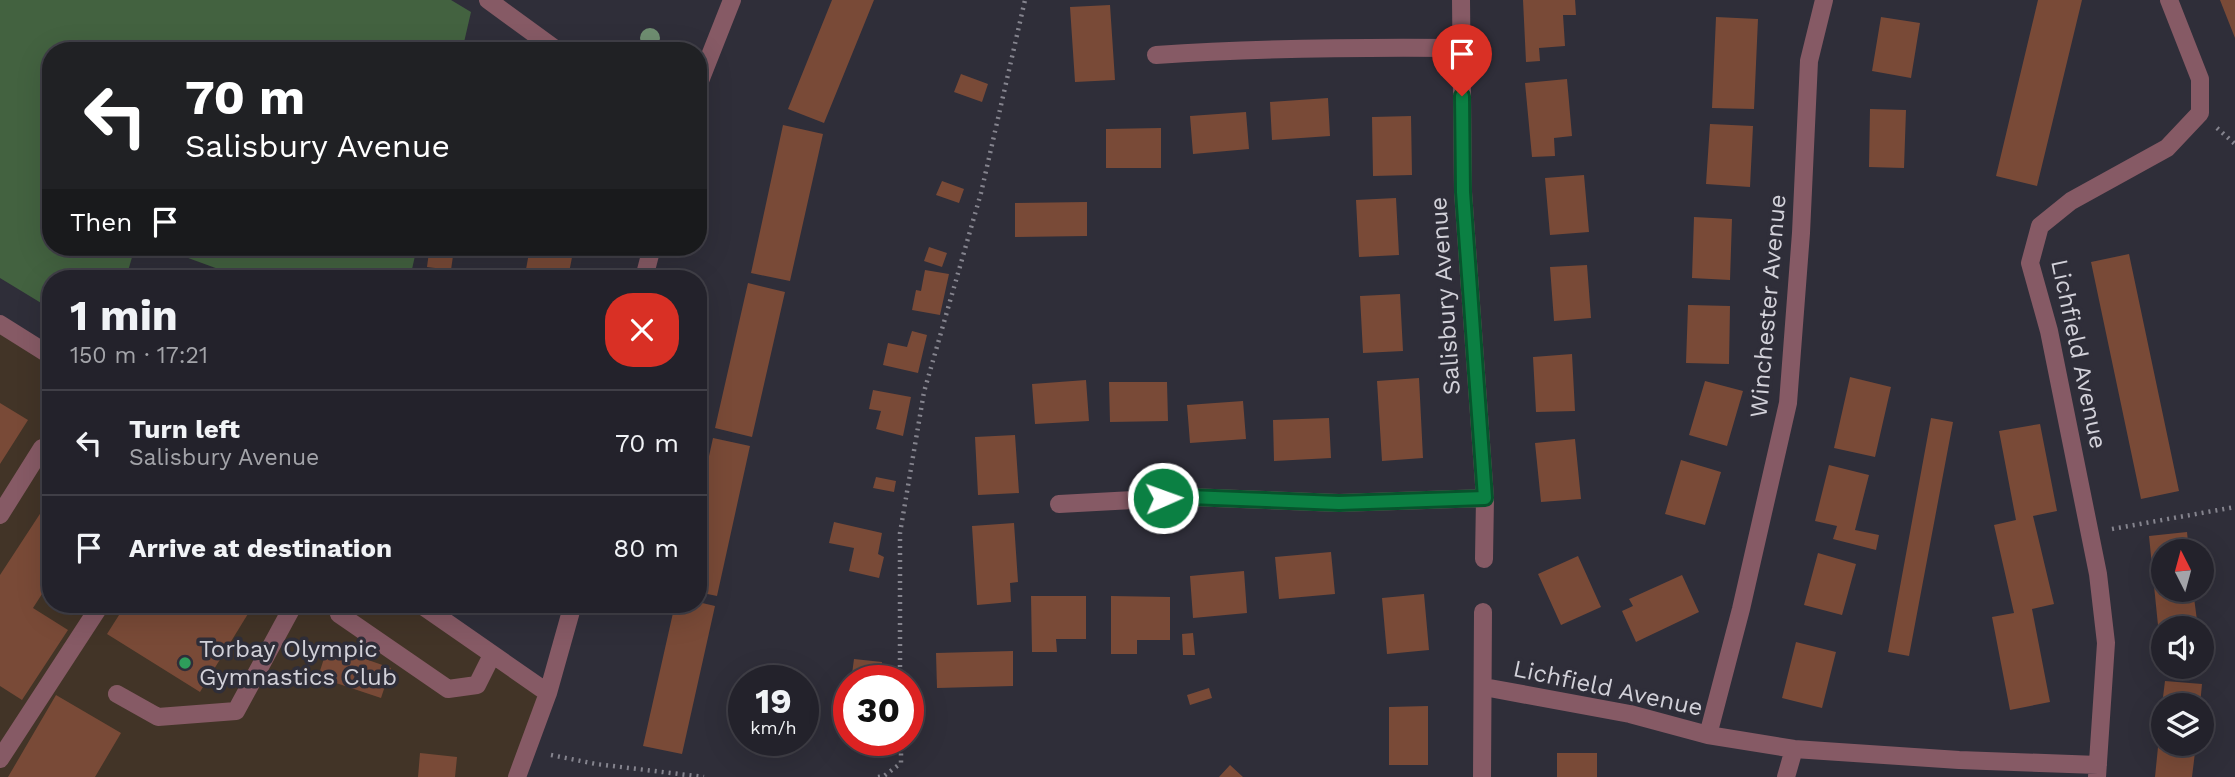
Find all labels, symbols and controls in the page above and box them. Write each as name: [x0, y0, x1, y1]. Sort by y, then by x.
pin: [1432, 24, 1492, 96]
icon: arrive: [1443, 35, 1481, 73]
text: 70 m: [185, 68, 305, 126]
icon: left: [70, 70, 161, 161]
text: Salisbury Avenue: [185, 127, 450, 165]
street label: Winchester Avenue: [1744, 193, 1792, 419]
street label: Salisbury Avenue: [1424, 196, 1466, 396]
icon: arrive: [146, 203, 184, 241]
text: Then: [70, 207, 132, 237]
street label: Lichfield Avenue: [2045, 257, 2113, 451]
text: 1 min: [70, 291, 178, 340]
button: close: [605, 293, 679, 367]
text: 150 m · 17:21: [70, 342, 208, 369]
text: Turn left: [129, 414, 240, 444]
icon: left: [70, 424, 108, 462]
text: 70 m: [615, 428, 679, 458]
text: Salisbury Avenue: [129, 444, 319, 471]
position arrow: [1126, 461, 1200, 535]
icon: arrive: [70, 529, 108, 567]
text: Arrive at destination: [129, 533, 392, 563]
text: 80 m: [613, 533, 679, 563]
north arrow: [2151, 539, 2214, 602]
map controls: [2151, 539, 2214, 756]
button: sound: [2151, 616, 2214, 679]
place label: Torbay Olympic Gymnastics Club: [199, 635, 397, 691]
street label: Lichfield Avenue: [1511, 654, 1705, 722]
marker: Torbay Olympic Gymnastics Club: [177, 655, 193, 671]
speed limit sign: 30: [833, 665, 924, 756]
text: 19: [755, 680, 792, 722]
button: layers: [2151, 693, 2214, 756]
text: km/h: [750, 717, 797, 738]

